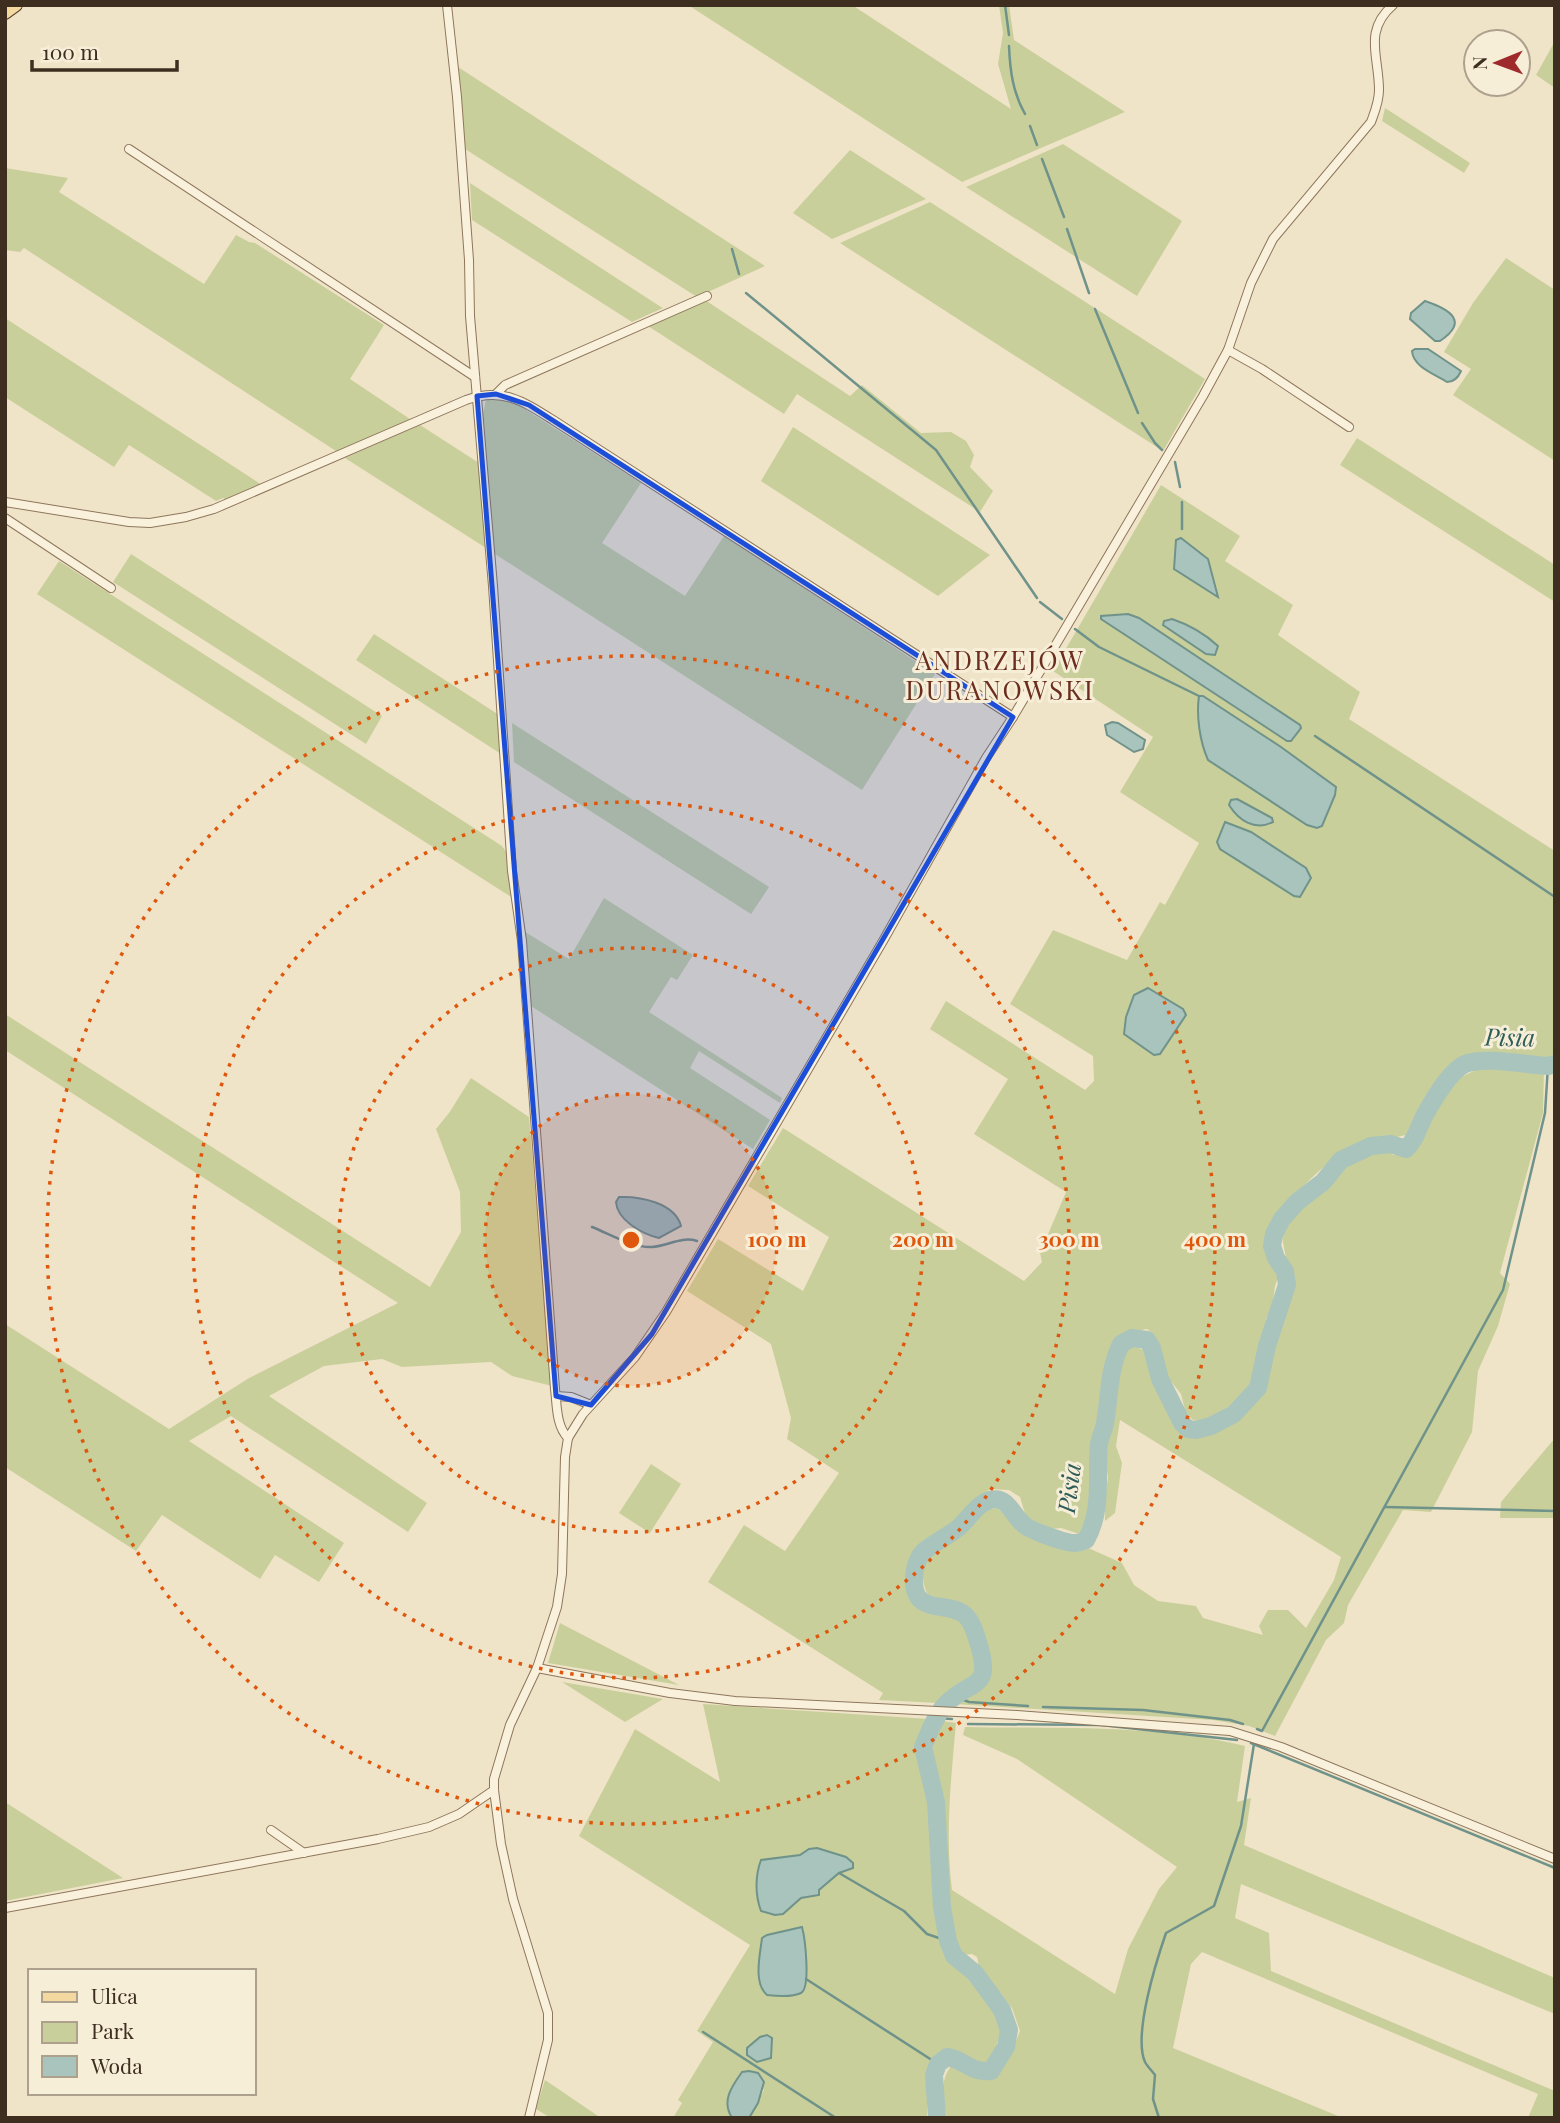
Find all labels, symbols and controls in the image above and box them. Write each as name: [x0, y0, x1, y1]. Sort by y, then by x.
scale bar: [32, 28, 177, 72]
north arrow: [1462, 28, 1532, 98]
text: 100 m: [42, 37, 99, 65]
text: N: [1466, 56, 1492, 70]
district label: ANDRZEJÓW DURANOWSKI: [905, 642, 1095, 707]
water label: Pisia: [1484, 1020, 1535, 1052]
text: 100 m: [747, 1224, 807, 1252]
text: 200 m: [892, 1224, 954, 1252]
text: 300 m: [1038, 1224, 1100, 1252]
text: 400 m: [1184, 1224, 1246, 1252]
centre of rings: [619, 1228, 643, 1252]
water label: Pisia: [1049, 1461, 1087, 1516]
legend: [28, 1969, 256, 2095]
text: Ulica: [91, 1981, 138, 2009]
text: Park: [91, 2016, 135, 2044]
text: Woda: [90, 2051, 143, 2079]

